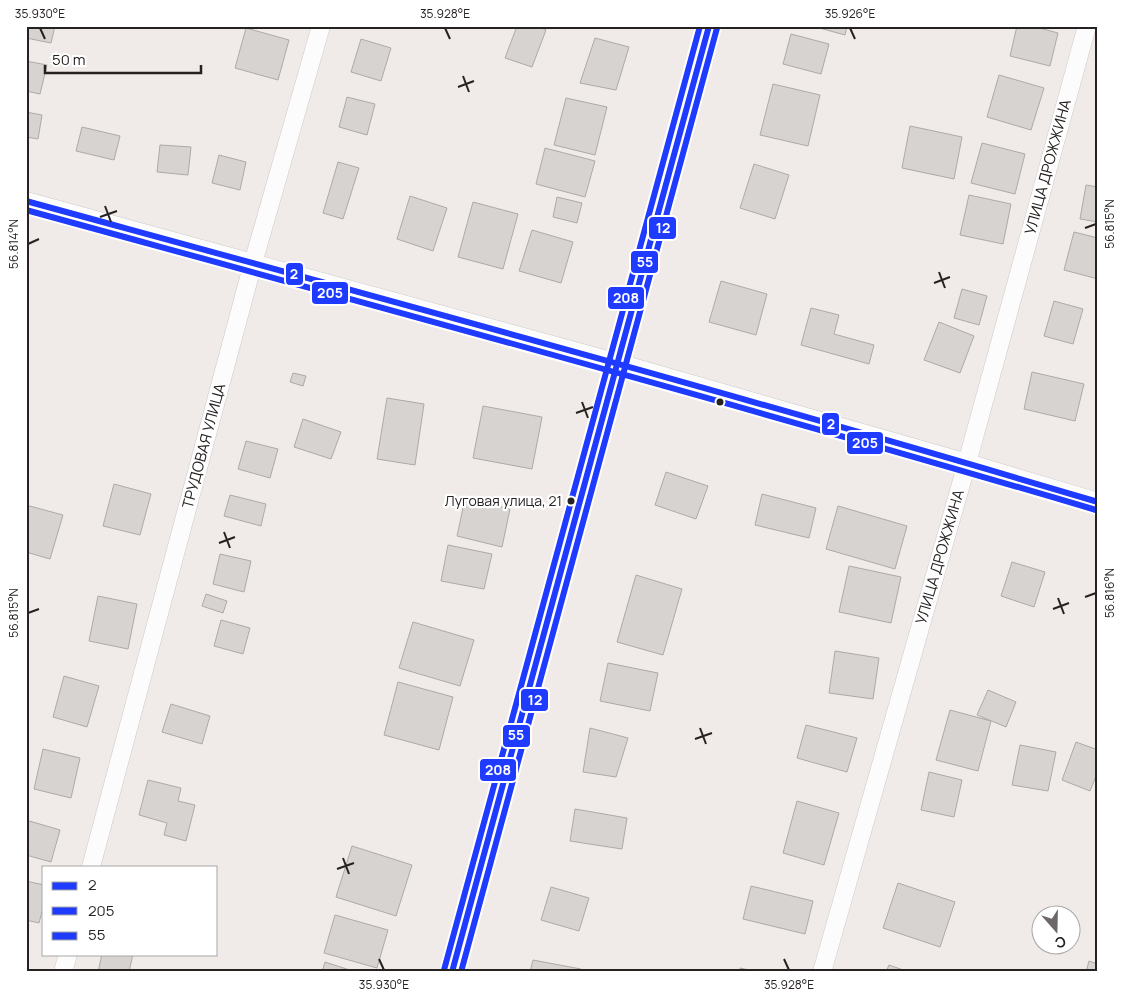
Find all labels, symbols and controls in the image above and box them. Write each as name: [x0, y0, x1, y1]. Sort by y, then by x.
text: 35.930°E: [15, 5, 65, 22]
text: 35.928°E: [420, 5, 470, 22]
text: 35.926°E: [825, 5, 875, 22]
scale bar: [45, 42, 201, 74]
text: 50 m: [52, 49, 86, 70]
street label: УЛИЦА ДРОЖЖИНА: [1019, 96, 1076, 237]
text: 56.815°N: [1101, 199, 1118, 249]
line badge: 12: [648, 216, 677, 240]
text: 12: [656, 218, 670, 237]
text: 56.814°N: [5, 219, 22, 269]
line badge: 55: [630, 250, 659, 274]
text: 55: [637, 252, 653, 271]
line badge: 2: [285, 262, 304, 286]
text: 2: [290, 264, 298, 283]
line badge: 205: [311, 281, 349, 305]
text: 205: [317, 283, 343, 302]
line badge: 208: [607, 286, 645, 310]
text: 208: [613, 288, 639, 307]
street label: ТРУДОВАЯ УЛИЦА: [177, 381, 230, 511]
unlabelled marker: [715, 397, 725, 407]
line badge: 2: [821, 412, 840, 436]
text: 2: [827, 414, 835, 433]
line badge: 205: [846, 431, 884, 455]
text: 205: [852, 433, 878, 452]
street label: УЛИЦА ДРОЖЖИНА: [910, 487, 969, 627]
place label: Луговая улица, 21: [445, 491, 562, 510]
marker: Луговая улица, 21: [566, 496, 576, 506]
text: 56.816°N: [1101, 568, 1118, 618]
text: 56.815°N: [5, 588, 22, 638]
line badge: 12: [520, 688, 549, 712]
text: 12: [528, 690, 542, 709]
line badge: 55: [502, 724, 531, 748]
text: 55: [508, 725, 524, 744]
line badge: 208: [479, 758, 517, 782]
text: 208: [485, 760, 511, 779]
legend: [42, 866, 218, 956]
text: 2: [88, 874, 97, 895]
text: 205: [88, 900, 114, 921]
north arrow: [1032, 906, 1082, 956]
text: 55: [88, 924, 105, 945]
text: С: [1053, 932, 1069, 953]
text: 35.930°E: [359, 976, 409, 993]
text: 35.928°E: [764, 976, 814, 993]

